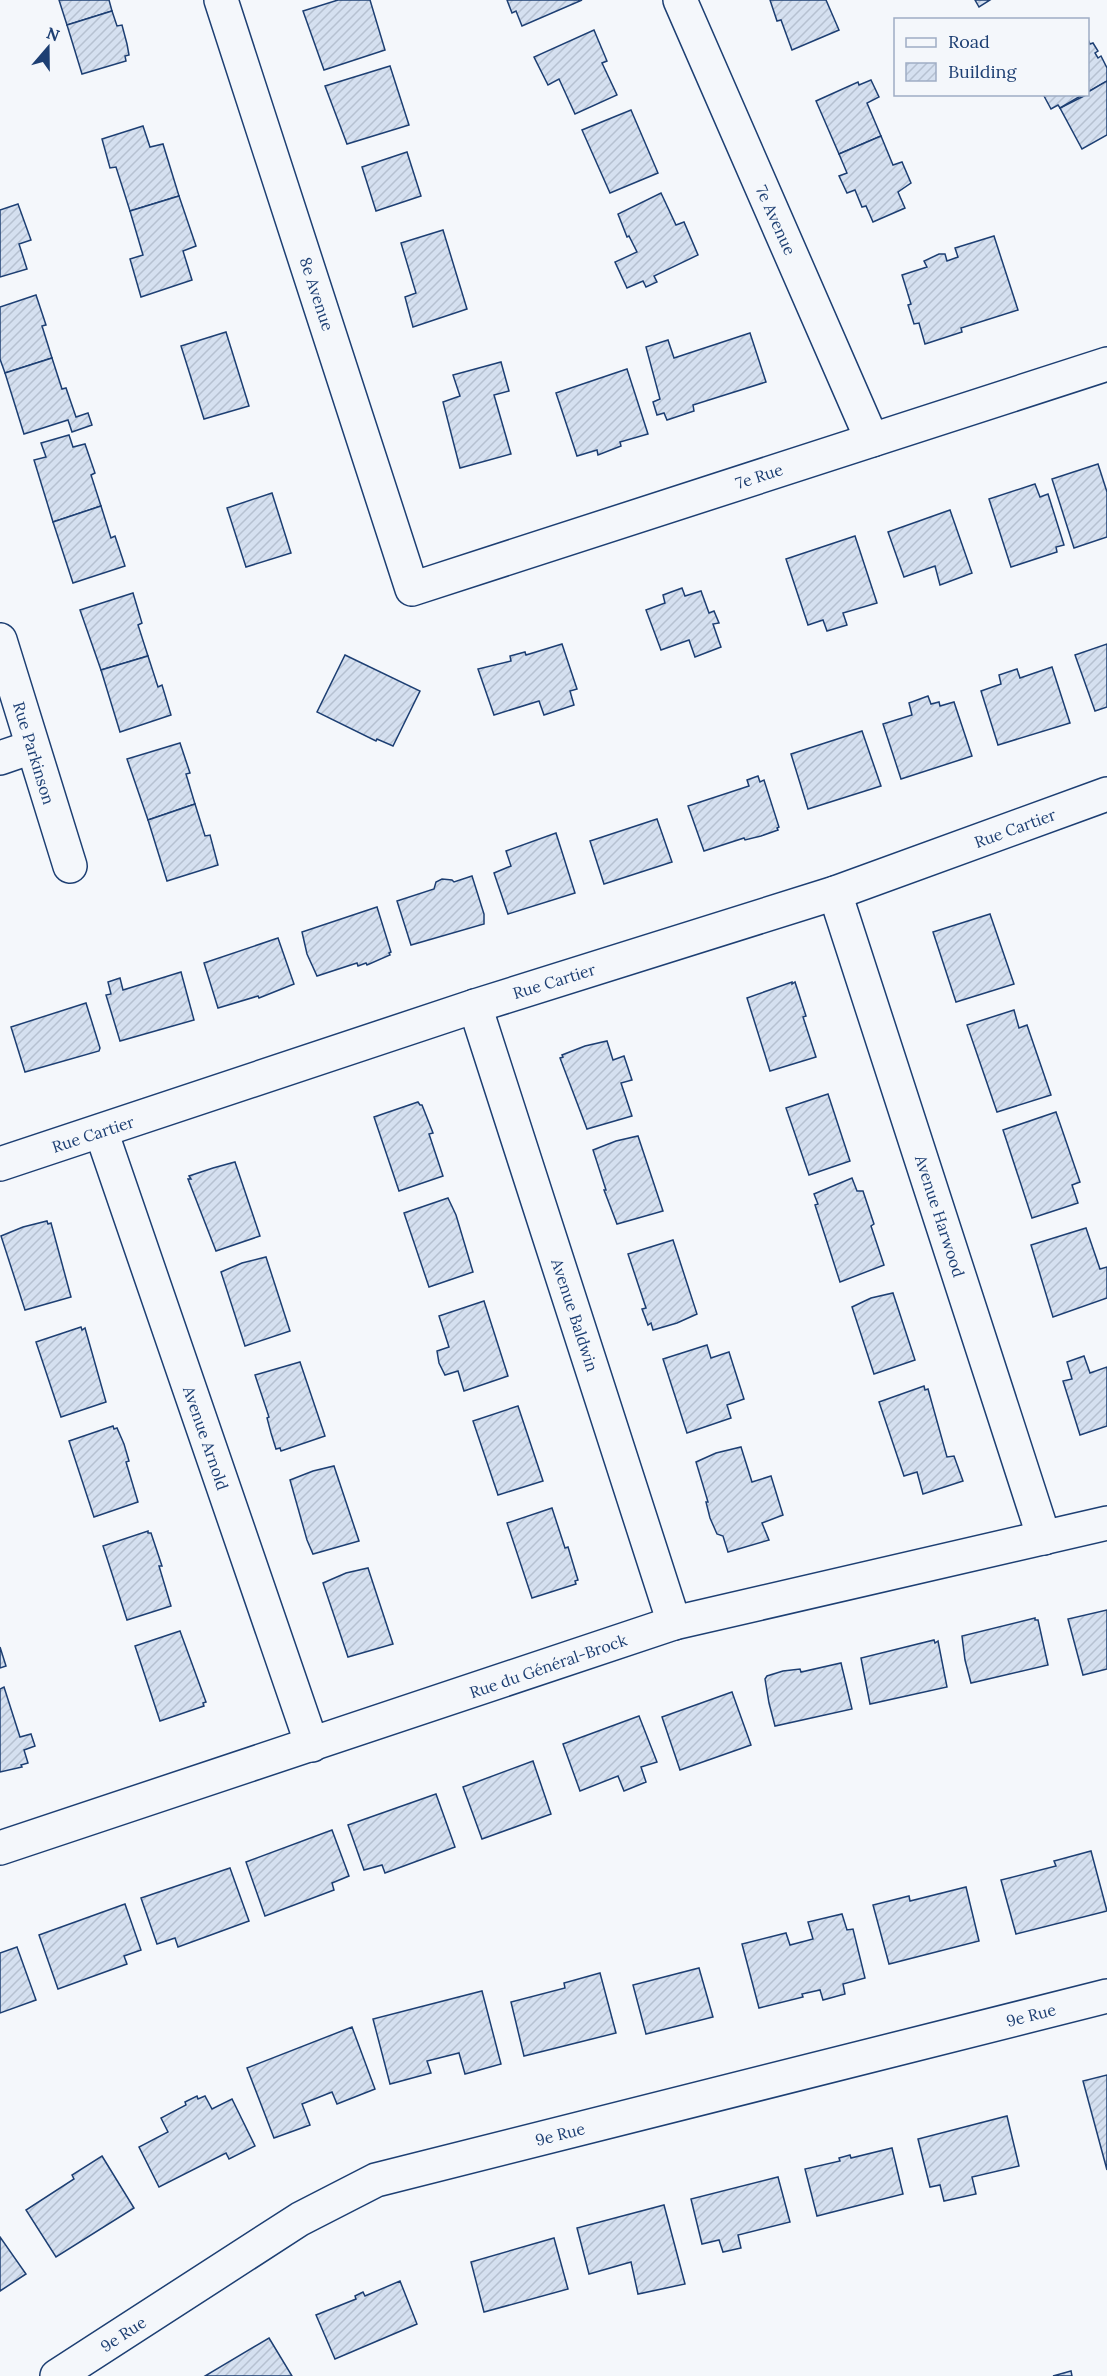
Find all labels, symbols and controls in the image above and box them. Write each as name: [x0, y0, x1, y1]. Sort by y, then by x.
north arrow: [18, 18, 78, 78]
legend: [894, 18, 1089, 96]
text: N: [44, 22, 62, 45]
text: Road: [948, 30, 990, 53]
text: Building: [948, 60, 1018, 83]
street label: 7e Avenue: [752, 182, 800, 258]
street label: 8e Avenue: [296, 255, 338, 334]
street label: 7e Rue: [733, 459, 785, 493]
street label: Rue Parkinson: [9, 699, 59, 807]
street label: Rue Cartier: [972, 804, 1059, 852]
street label: Rue Cartier: [510, 959, 598, 1003]
street label: Rue Cartier: [49, 1111, 137, 1157]
street label: Avenue Harwood: [911, 1152, 969, 1280]
street label: Avenue Baldwin: [547, 1255, 603, 1374]
street label: Avenue Arnold: [179, 1383, 233, 1493]
street label: Rue du Général-Brock: [467, 1630, 630, 1702]
street label: 9e Rue: [1004, 1999, 1058, 2031]
street label: 9e Rue: [533, 2118, 587, 2150]
street label: 9e Rue: [96, 2312, 150, 2356]

